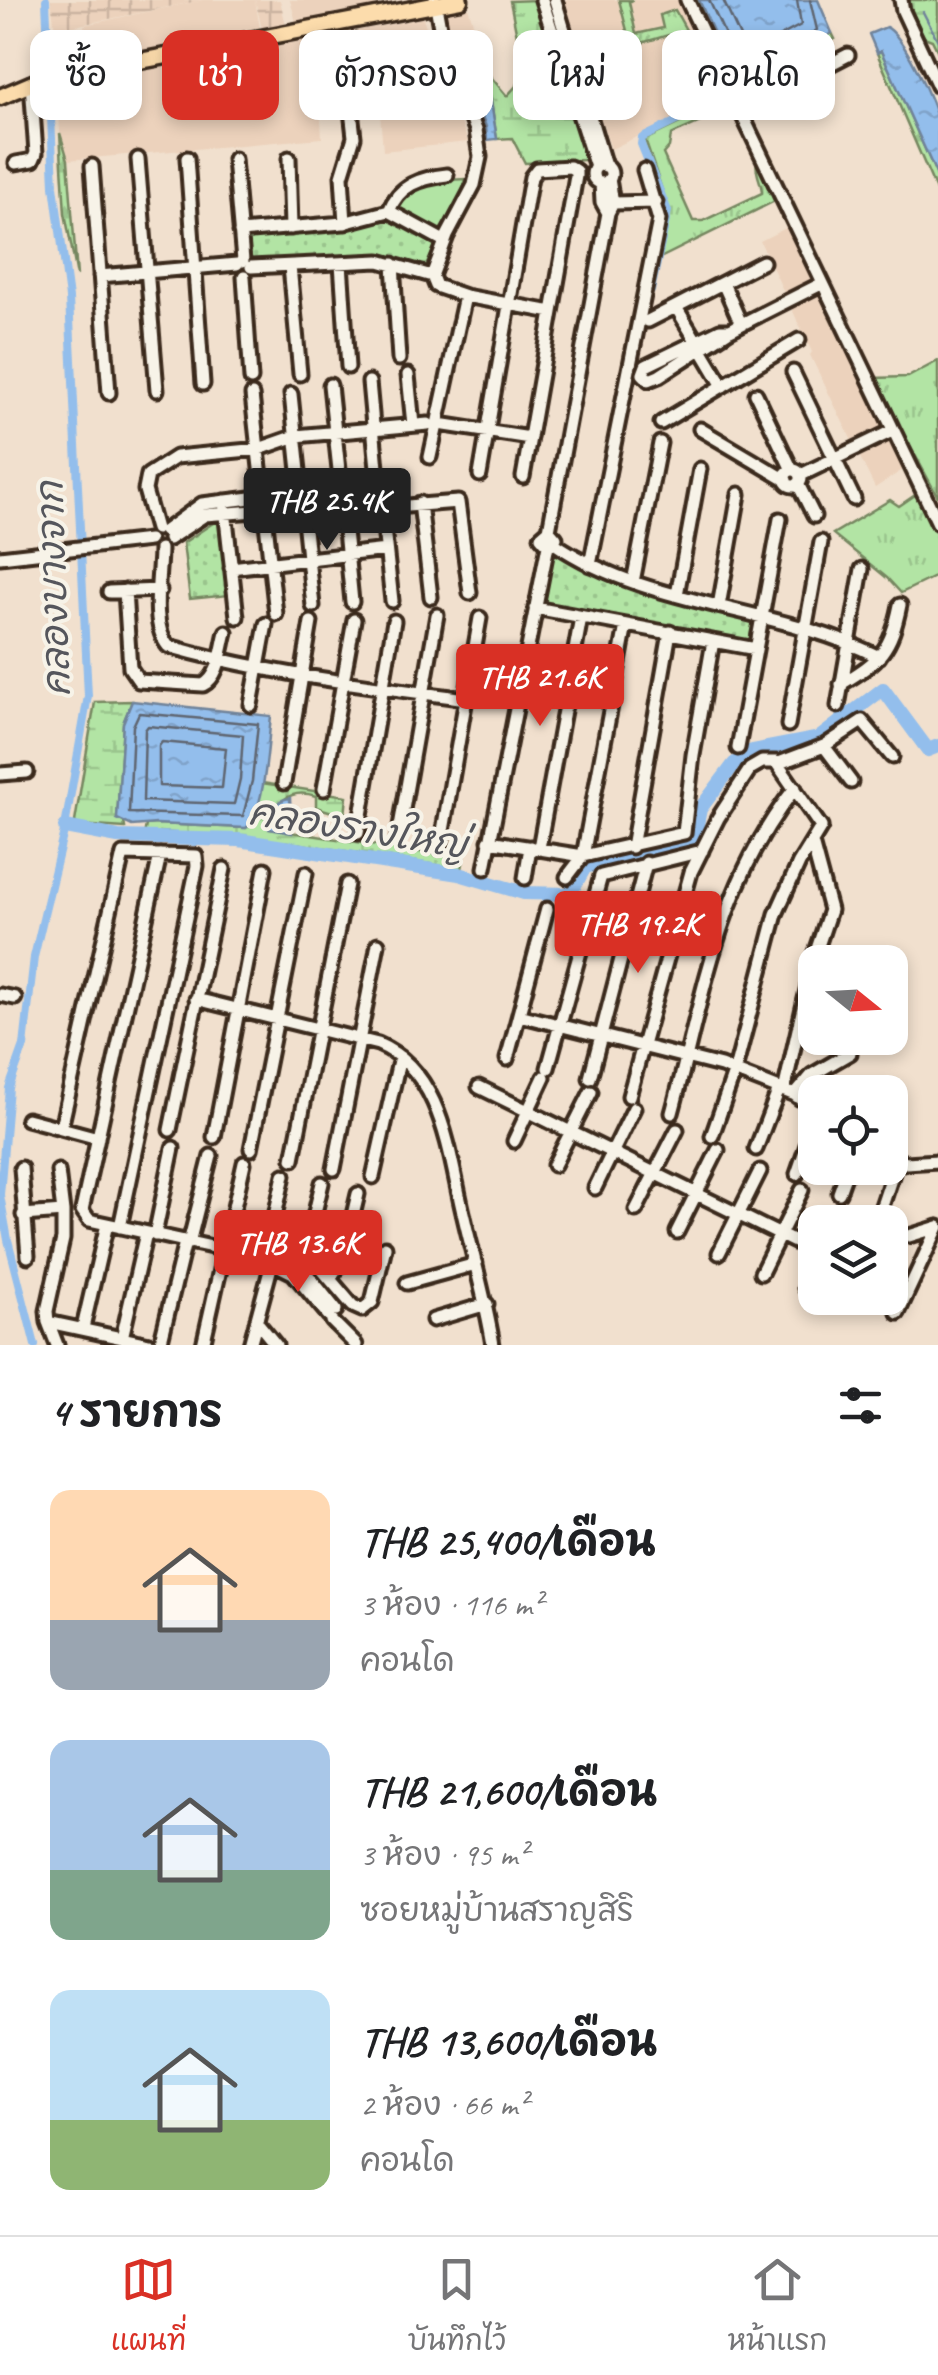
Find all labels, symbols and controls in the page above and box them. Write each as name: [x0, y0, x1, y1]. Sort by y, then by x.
chip: ซื้อ: [30, 30, 142, 120]
chip: เช่า: [162, 30, 279, 120]
chip: ตัวกรอง: [299, 30, 493, 120]
chip: ใหม่: [513, 30, 642, 120]
chip: คอนโด: [662, 30, 835, 120]
pin: THB 25.4K: [213, 468, 441, 553]
water label: คลองบางจาก: [26, 479, 81, 697]
text: THB 25.4K: [266, 480, 388, 521]
pin: THB 21.6K: [426, 644, 654, 729]
text: THB 21.6K: [478, 656, 602, 697]
water label: คลองรางใหญ่: [246, 786, 478, 870]
pin: THB 19.2K: [524, 891, 752, 976]
text: THB 19.2K: [577, 903, 699, 944]
north arrow: [798, 945, 908, 1055]
map controls: [798, 945, 908, 1315]
button: locate: [798, 1075, 908, 1185]
button: layers: [798, 1205, 908, 1315]
pin: THB 13.6K: [184, 1210, 412, 1295]
text: THB 13.6K: [236, 1222, 360, 1263]
icon: filters: [833, 1378, 888, 1433]
text: 4 รายการ: [50, 1386, 223, 1439]
text: THB 25,400/เดือน: [360, 1515, 656, 1568]
icon: home: [130, 1530, 250, 1650]
text: 3 ห้อง · 116 m²: [360, 1584, 542, 1625]
text: คอนโด: [360, 1640, 454, 1681]
text: THB 21,600/เดือน: [360, 1765, 657, 1818]
icon: home: [130, 1780, 250, 1900]
text: 3 ห้อง · 95 m²: [360, 1834, 528, 1875]
text: ซอยหมู่บ้านสราญสิริ: [360, 1890, 634, 1931]
text: THB 13,600/เดือน: [360, 2015, 657, 2068]
icon: home: [130, 2030, 250, 2150]
text: 2 ห้อง · 66 m²: [360, 2084, 528, 2125]
text: คอนโด: [360, 2140, 454, 2181]
tab: แผนที่: [111, 2252, 186, 2361]
tab: บันทึกไว้: [408, 2252, 506, 2361]
tab: หน้าแรก: [727, 2252, 827, 2361]

